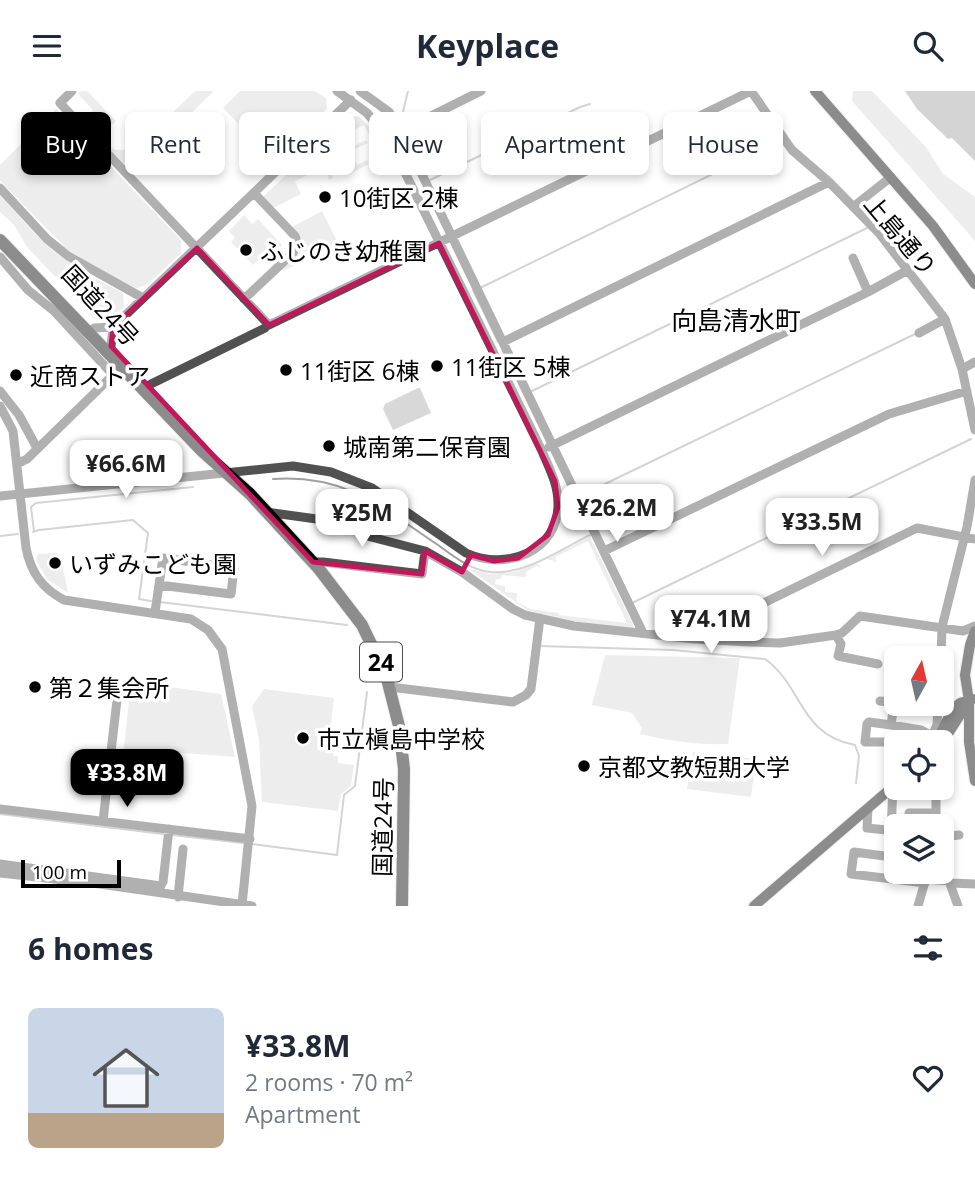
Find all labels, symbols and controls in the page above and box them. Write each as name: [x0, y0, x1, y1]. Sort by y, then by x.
text: Keyplace: [416, 24, 559, 67]
icon: menu: [28, 27, 66, 65]
icon: search: [909, 27, 947, 65]
chip: Buy: [21, 112, 111, 175]
chip: Rent: [125, 112, 225, 175]
chip: Filters: [239, 112, 355, 175]
chip: New: [369, 112, 467, 175]
chip: Apartment: [481, 112, 649, 175]
chip: House: [663, 112, 783, 175]
place label: 10街区 2棟: [339, 181, 458, 214]
street label: 上島通り: [858, 188, 944, 282]
marker: 10街区 2棟: [317, 189, 333, 205]
place label: ふじのき幼稚園: [260, 234, 427, 267]
marker: ふじのき幼稚園: [238, 242, 254, 258]
street label: 国道24号: [55, 257, 147, 353]
district label: 向島清水町: [671, 302, 801, 338]
place label: 11街区 5棟: [451, 350, 570, 383]
place label: 11街区 6棟: [300, 354, 419, 387]
marker: 11街区 5棟: [429, 358, 445, 374]
place label: 近商ストア: [30, 359, 150, 392]
marker: 11街区 6棟: [278, 362, 294, 378]
marker: 近商ストア: [8, 367, 24, 383]
place label: 城南第二保育園: [343, 430, 511, 463]
marker: 城南第二保育園: [321, 438, 337, 454]
pin: ¥66.6M: [69, 441, 183, 500]
text: ¥66.6M: [86, 447, 166, 479]
pin: ¥26.2M: [560, 484, 674, 544]
pin: ¥25M: [321, 489, 403, 549]
text: ¥26.2M: [577, 491, 657, 523]
text: ¥25M: [331, 496, 393, 528]
pin: ¥33.5M: [765, 498, 879, 558]
text: ¥33.5M: [782, 505, 862, 537]
place label: いずみこども園: [69, 547, 237, 580]
marker: いずみこども園: [47, 555, 63, 571]
pin: ¥74.1M: [654, 595, 768, 655]
text: ¥74.1M: [671, 602, 751, 634]
road number: 24: [360, 643, 402, 681]
north arrow: [884, 646, 954, 716]
map controls: [884, 646, 954, 884]
place label: 第２集会所: [49, 671, 169, 704]
marker: 第２集会所: [27, 679, 43, 695]
place label: 市立槇島中学校: [317, 722, 485, 755]
marker: 市立槇島中学校: [295, 730, 311, 746]
button: locate: [884, 730, 954, 800]
pin: ¥33.8M: [70, 749, 184, 809]
place label: 京都文教短期大学: [598, 750, 790, 783]
text: ¥33.8M: [87, 756, 167, 788]
marker: 京都文教短期大学: [576, 758, 592, 774]
street label: 国道24号: [365, 777, 399, 877]
button: layers: [884, 814, 954, 884]
scale bar: [21, 857, 121, 889]
text: 100 m: [32, 859, 87, 885]
text: 6 homes: [28, 928, 153, 969]
icon: filters: [909, 929, 947, 967]
text: ¥33.8M: [245, 1025, 350, 1066]
icon: home: [84, 1036, 168, 1120]
icon: heart: [909, 1059, 947, 1097]
text: 2 rooms · 70 m²: [245, 1066, 413, 1098]
text: Apartment: [245, 1098, 361, 1130]

